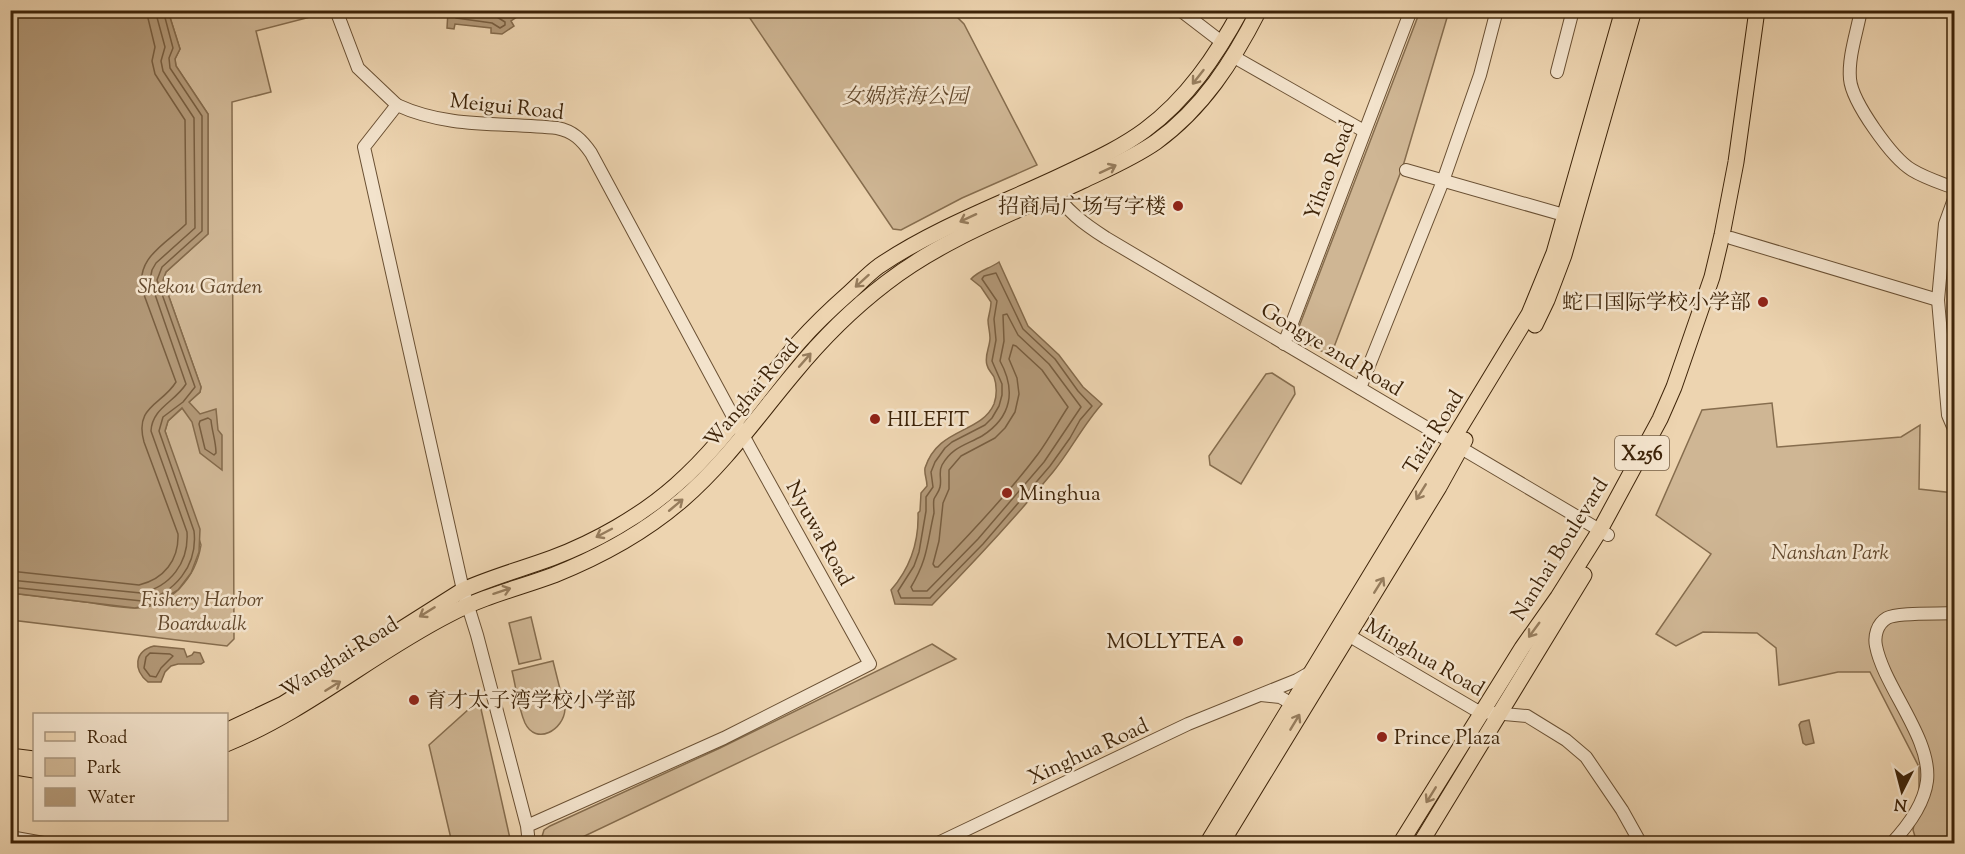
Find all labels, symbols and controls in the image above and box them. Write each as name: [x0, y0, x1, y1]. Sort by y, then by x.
one-way arrow: [1191, 69, 1204, 85]
park label: 女娲滨海公园: [842, 83, 971, 113]
street label: Meigui Road: [448, 87, 565, 129]
street label: Yihao Road: [1298, 116, 1364, 225]
one-way arrow: [1099, 163, 1117, 175]
place label: 招商局广场写字楼: [998, 193, 1166, 223]
marker: 招商局广场写字楼: [1171, 199, 1185, 213]
one-way arrow: [959, 212, 977, 224]
park label: Shekou Garden: [137, 273, 263, 303]
one-way arrow: [855, 274, 870, 288]
place label: 蛇口国际学校小学部: [1562, 289, 1751, 319]
marker: 蛇口国际学校小学部: [1756, 295, 1770, 309]
street label: Gongye 2nd Road: [1254, 296, 1408, 405]
street label: Wanghai Road: [698, 333, 807, 455]
one-way arrow: [799, 352, 812, 368]
street label: Taizi Road: [1397, 385, 1472, 481]
place label: HILEFIT: [887, 406, 969, 436]
marker: HILEFIT: [868, 412, 882, 426]
road number: X256: [1615, 436, 1669, 470]
street label: Nanhai Boulevard: [1505, 473, 1617, 627]
street label: Nyuwa Road: [777, 476, 860, 592]
place label: Minghua: [1019, 480, 1101, 510]
one-way arrow: [1414, 483, 1426, 500]
marker: Minghua: [1000, 486, 1014, 500]
one-way arrow: [668, 498, 683, 512]
one-way arrow: [596, 527, 613, 539]
park label: Nanshan Park: [1771, 539, 1889, 569]
one-way arrow: [1373, 577, 1385, 594]
one-way arrow: [493, 585, 512, 596]
park label: Fishery Harbor Boardwalk: [141, 586, 264, 640]
one-way arrow: [419, 606, 435, 618]
street label: Wanghai Road: [275, 610, 405, 707]
street label: Minghua Road: [1359, 612, 1489, 705]
one-way arrow: [1528, 621, 1541, 637]
place label: MOLLYTEA: [1107, 628, 1226, 658]
marker: MOLLYTEA: [1231, 634, 1245, 648]
one-way arrow: [324, 680, 341, 692]
place label: 育才太子湾学校小学部: [426, 687, 636, 717]
marker: 育才太子湾学校小学部: [407, 693, 421, 707]
street label: Xinghua Road: [1024, 712, 1154, 794]
legend: [33, 713, 228, 821]
one-way arrow: [1290, 714, 1302, 731]
place label: Prince Plaza: [1394, 724, 1501, 754]
text: Road: [87, 726, 127, 752]
marker: Prince Plaza: [1375, 730, 1389, 744]
text: Park: [87, 756, 122, 782]
north arrow: [1872, 761, 1932, 821]
text: Water: [87, 786, 136, 812]
one-way arrow: [1424, 786, 1436, 803]
text: N: [1893, 791, 1908, 816]

